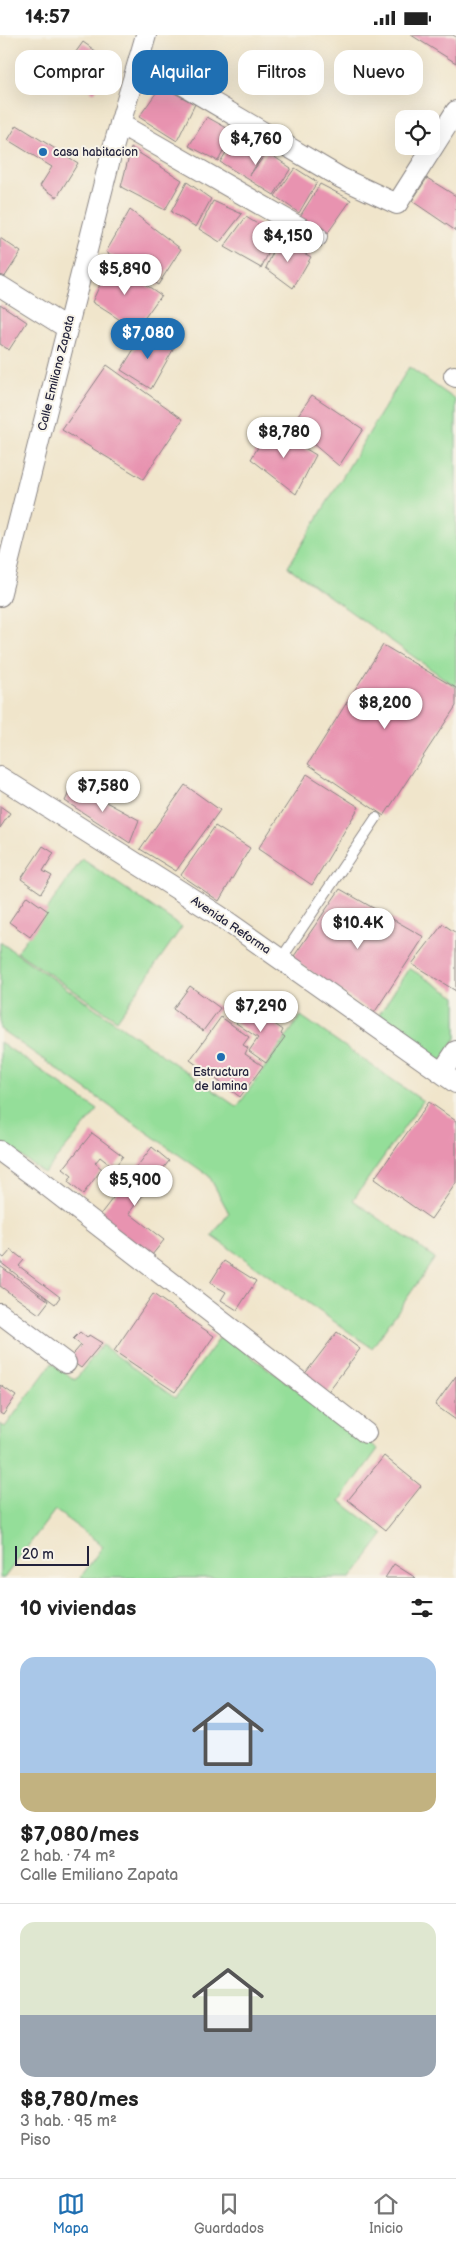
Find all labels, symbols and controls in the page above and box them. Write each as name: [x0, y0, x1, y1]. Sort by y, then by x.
text: 14:57: [25, 6, 70, 29]
chip: Comprar: [15, 50, 122, 95]
chip: Alquilar: [132, 50, 228, 95]
chip: Filtros: [238, 50, 324, 95]
chip: Nuevo: [334, 50, 423, 95]
map controls: [395, 110, 440, 155]
button: locate: [395, 110, 440, 155]
pin: $4,760: [215, 123, 297, 166]
text: $4,760: [230, 130, 282, 149]
place label: casa habitacion: [53, 145, 138, 160]
marker: casa habitacion: [37, 146, 49, 158]
pin: $4,150: [247, 221, 329, 263]
text: $4,150: [263, 227, 313, 246]
pin: $5,890: [84, 253, 166, 296]
text: $5,890: [99, 260, 151, 279]
street label: Calle Emiliano Zapata: [35, 314, 78, 433]
pin: $7,080: [107, 317, 189, 360]
text: $7,080: [122, 324, 174, 343]
pin: $8,780: [243, 417, 325, 459]
text: $8,780: [258, 423, 310, 442]
pin: $8,200: [344, 687, 426, 730]
text: $8,200: [359, 694, 411, 713]
pin: $7,580: [62, 771, 144, 813]
text: $7,580: [77, 777, 129, 796]
street label: Avenida Reforma: [188, 893, 274, 958]
pin: $10.4K: [317, 907, 399, 950]
text: $10.4K: [332, 914, 384, 933]
pin: $7,290: [220, 991, 302, 1033]
text: $7,290: [235, 997, 287, 1016]
marker: Estructura de lamina: [215, 1051, 227, 1063]
place label: Estructura de lamina: [193, 1065, 249, 1094]
pin: $5,900: [94, 1165, 176, 1207]
text: $5,900: [109, 1171, 161, 1190]
scale bar: [15, 1543, 89, 1566]
text: 20 m: [22, 1546, 54, 1563]
icon: filters: [408, 1594, 436, 1622]
text: 10 viviendas: [20, 1596, 136, 1621]
icon: home: [183, 1689, 273, 1779]
text: $7,080/mes: [20, 1822, 139, 1847]
text: 2 hab. · 74 m²: [20, 1847, 115, 1866]
text: Calle Emiliano Zapata: [20, 1866, 178, 1885]
icon: home: [183, 1955, 273, 2045]
text: $8,780/mes: [20, 2087, 139, 2112]
text: 3 hab. · 95 m²: [20, 2112, 117, 2131]
text: Piso: [20, 2131, 51, 2150]
tab: Mapa: [53, 2190, 89, 2237]
tab: Guardados: [194, 2190, 264, 2237]
tab: Inicio: [369, 2190, 403, 2237]

